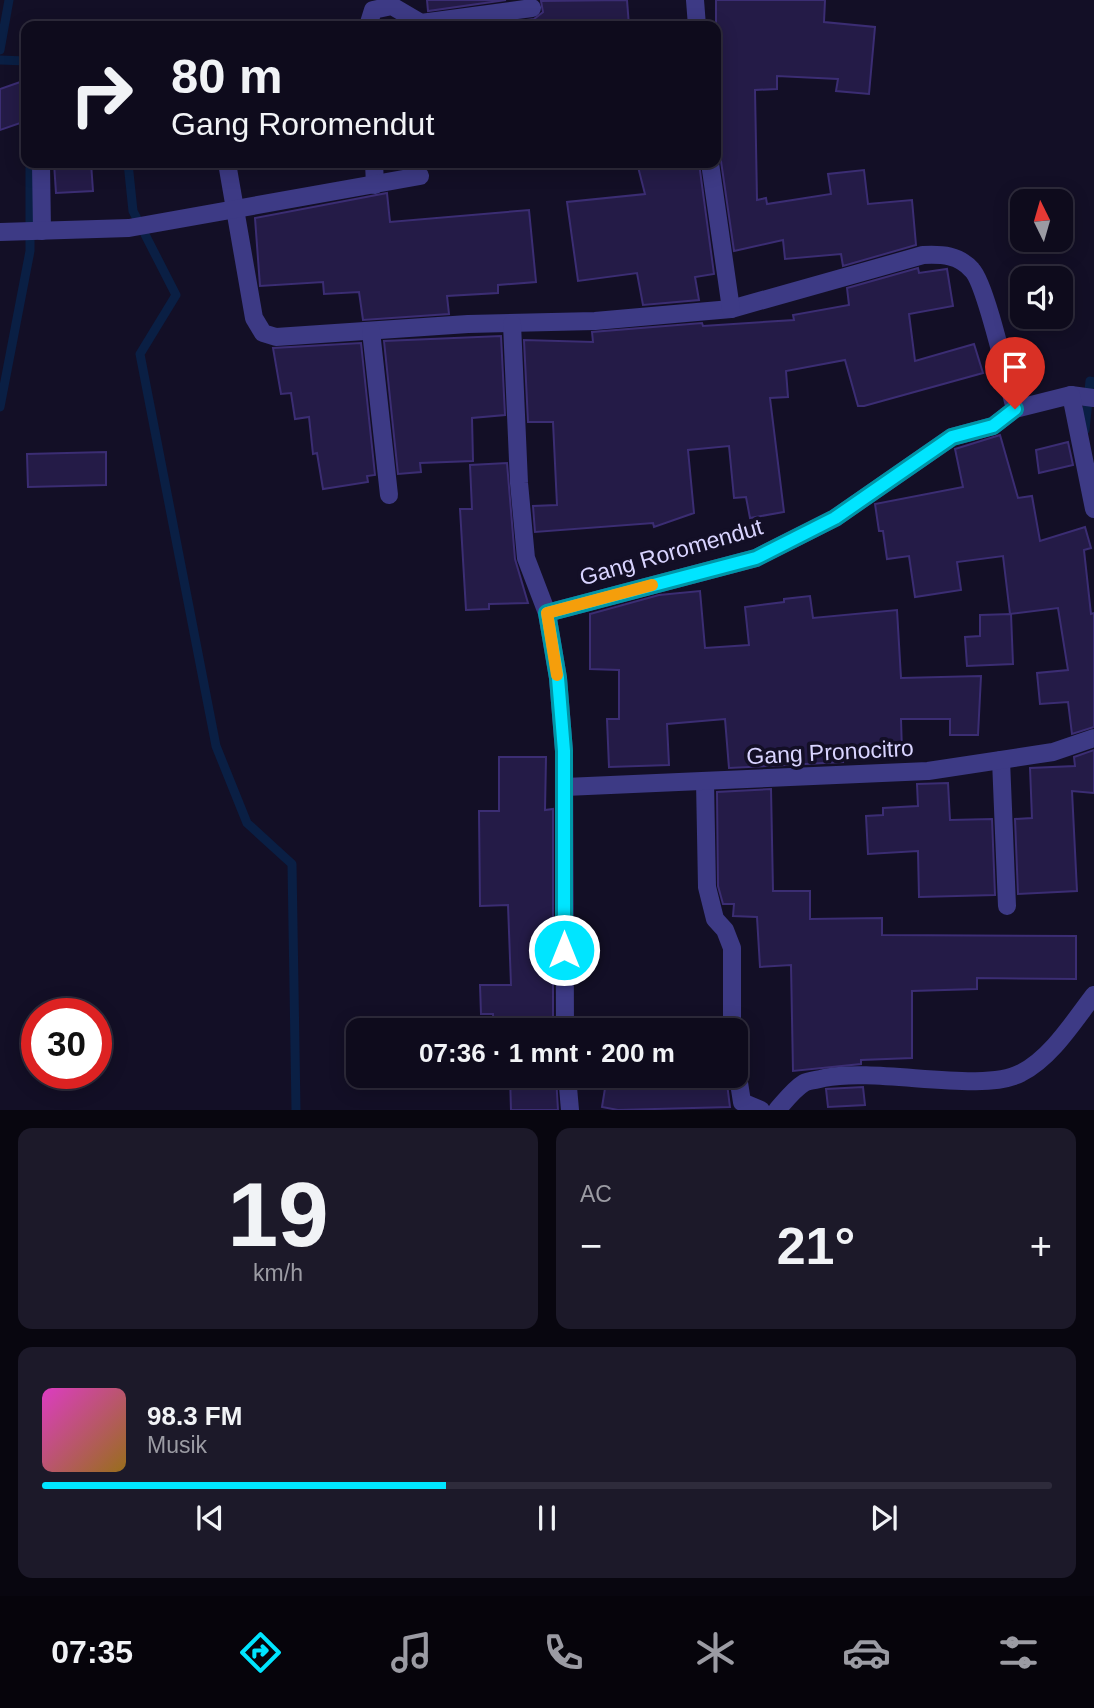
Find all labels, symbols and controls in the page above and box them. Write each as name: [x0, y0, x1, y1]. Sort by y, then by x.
icon: right: [56, 49, 147, 140]
text: 80 m: [171, 49, 283, 103]
text: Gang Roromendut: [171, 106, 434, 142]
north arrow: [1010, 189, 1073, 252]
map controls: [1010, 189, 1073, 329]
button: sound: [1010, 266, 1073, 329]
pin: [985, 337, 1045, 409]
icon: arrive: [996, 348, 1034, 386]
street label: Gang Roromendut: [576, 513, 766, 591]
street label: Gang Pronocitro: [746, 735, 914, 769]
position arrow: [527, 913, 601, 987]
speed limit sign: 30: [21, 998, 112, 1089]
text: 07:36 · 1 mnt · 200 m: [419, 1038, 675, 1068]
text: 19: [227, 1164, 329, 1265]
text: AC: [580, 1181, 612, 1207]
text: 21°: [777, 1217, 855, 1275]
text: −: [580, 1225, 602, 1267]
text: +: [1030, 1225, 1052, 1267]
text: km/h: [253, 1260, 303, 1286]
text: 98.3 FM: [147, 1401, 242, 1431]
text: Musik: [147, 1432, 207, 1458]
icon: previous: [191, 1499, 229, 1537]
icon: pause: [528, 1499, 566, 1537]
icon: next: [865, 1499, 903, 1537]
icon: directions: [236, 1628, 285, 1677]
icon: music: [387, 1628, 436, 1677]
icon: phone: [539, 1628, 588, 1677]
icon: climate: [691, 1628, 740, 1677]
icon: car: [842, 1628, 891, 1677]
icon: filters: [994, 1628, 1043, 1677]
text: 07:35: [51, 1634, 133, 1670]

